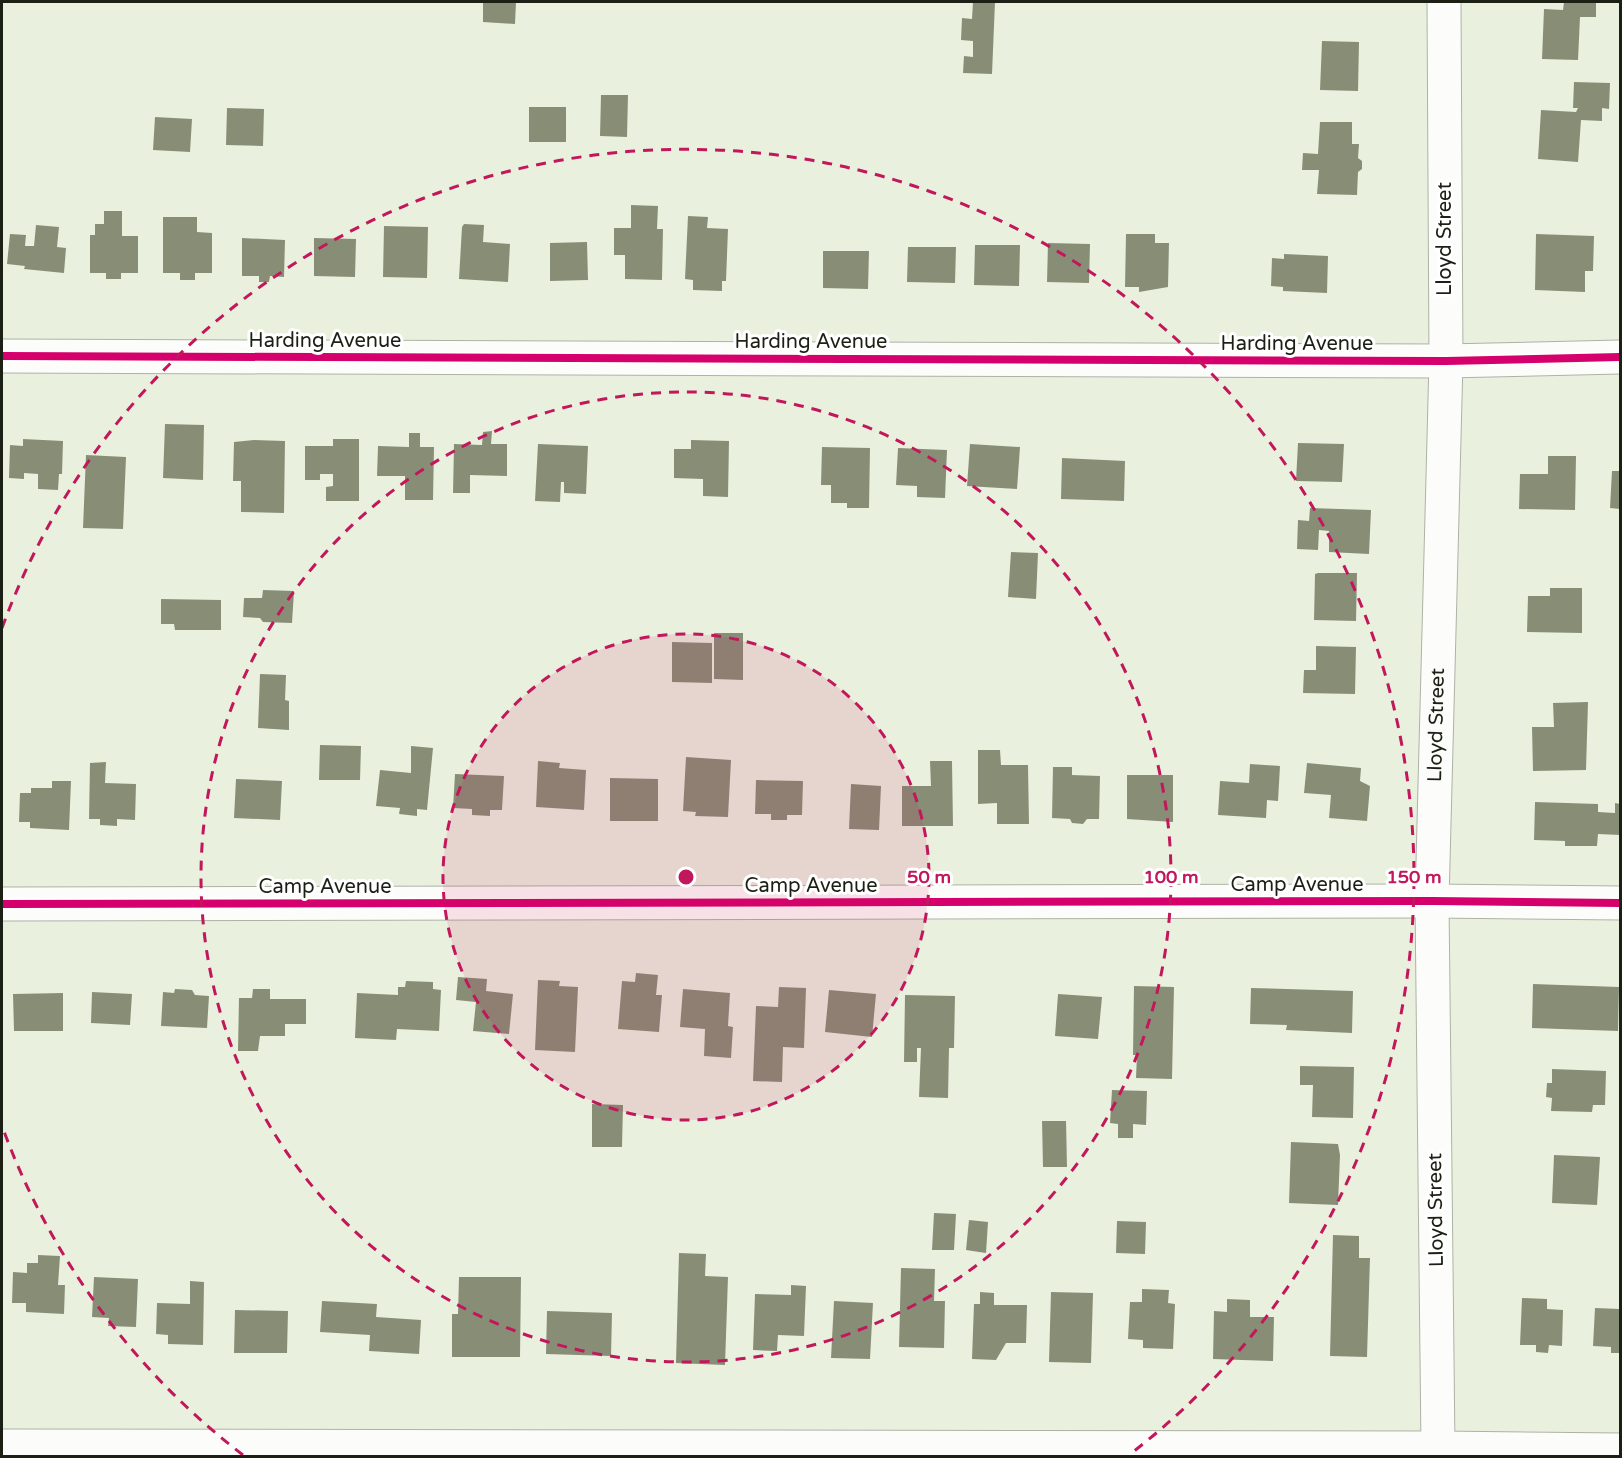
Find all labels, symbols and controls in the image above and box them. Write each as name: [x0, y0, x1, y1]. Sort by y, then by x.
street label: Lloyd Street: [1433, 182, 1457, 296]
street label: Harding Avenue: [249, 329, 401, 353]
street label: Harding Avenue: [735, 330, 887, 354]
street label: Harding Avenue: [1221, 332, 1373, 356]
street label: Lloyd Street: [1423, 667, 1450, 782]
text: 50 m: [907, 866, 951, 888]
text: 100 m: [1143, 866, 1199, 888]
text: 150 m: [1386, 866, 1442, 888]
centre of rings: [676, 867, 696, 887]
street label: Camp Avenue: [1231, 873, 1363, 897]
street label: Camp Avenue: [745, 874, 877, 898]
street label: Camp Avenue: [259, 875, 391, 899]
street label: Lloyd Street: [1423, 1152, 1449, 1267]

